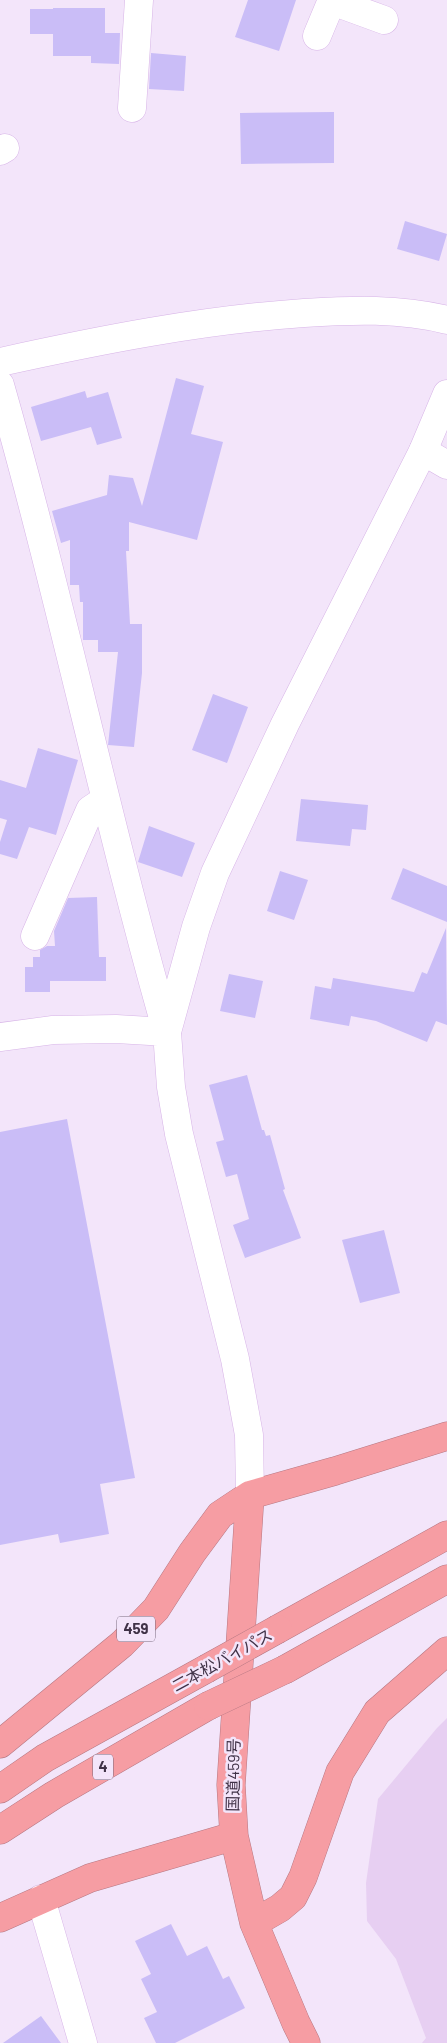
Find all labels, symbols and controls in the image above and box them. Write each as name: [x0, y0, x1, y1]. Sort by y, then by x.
road number: 459: [117, 1616, 155, 1642]
street label: 二本松バイパス: [168, 1624, 275, 1695]
street label: 国道459号: [222, 1738, 243, 1812]
road number: 4: [93, 1754, 113, 1780]

